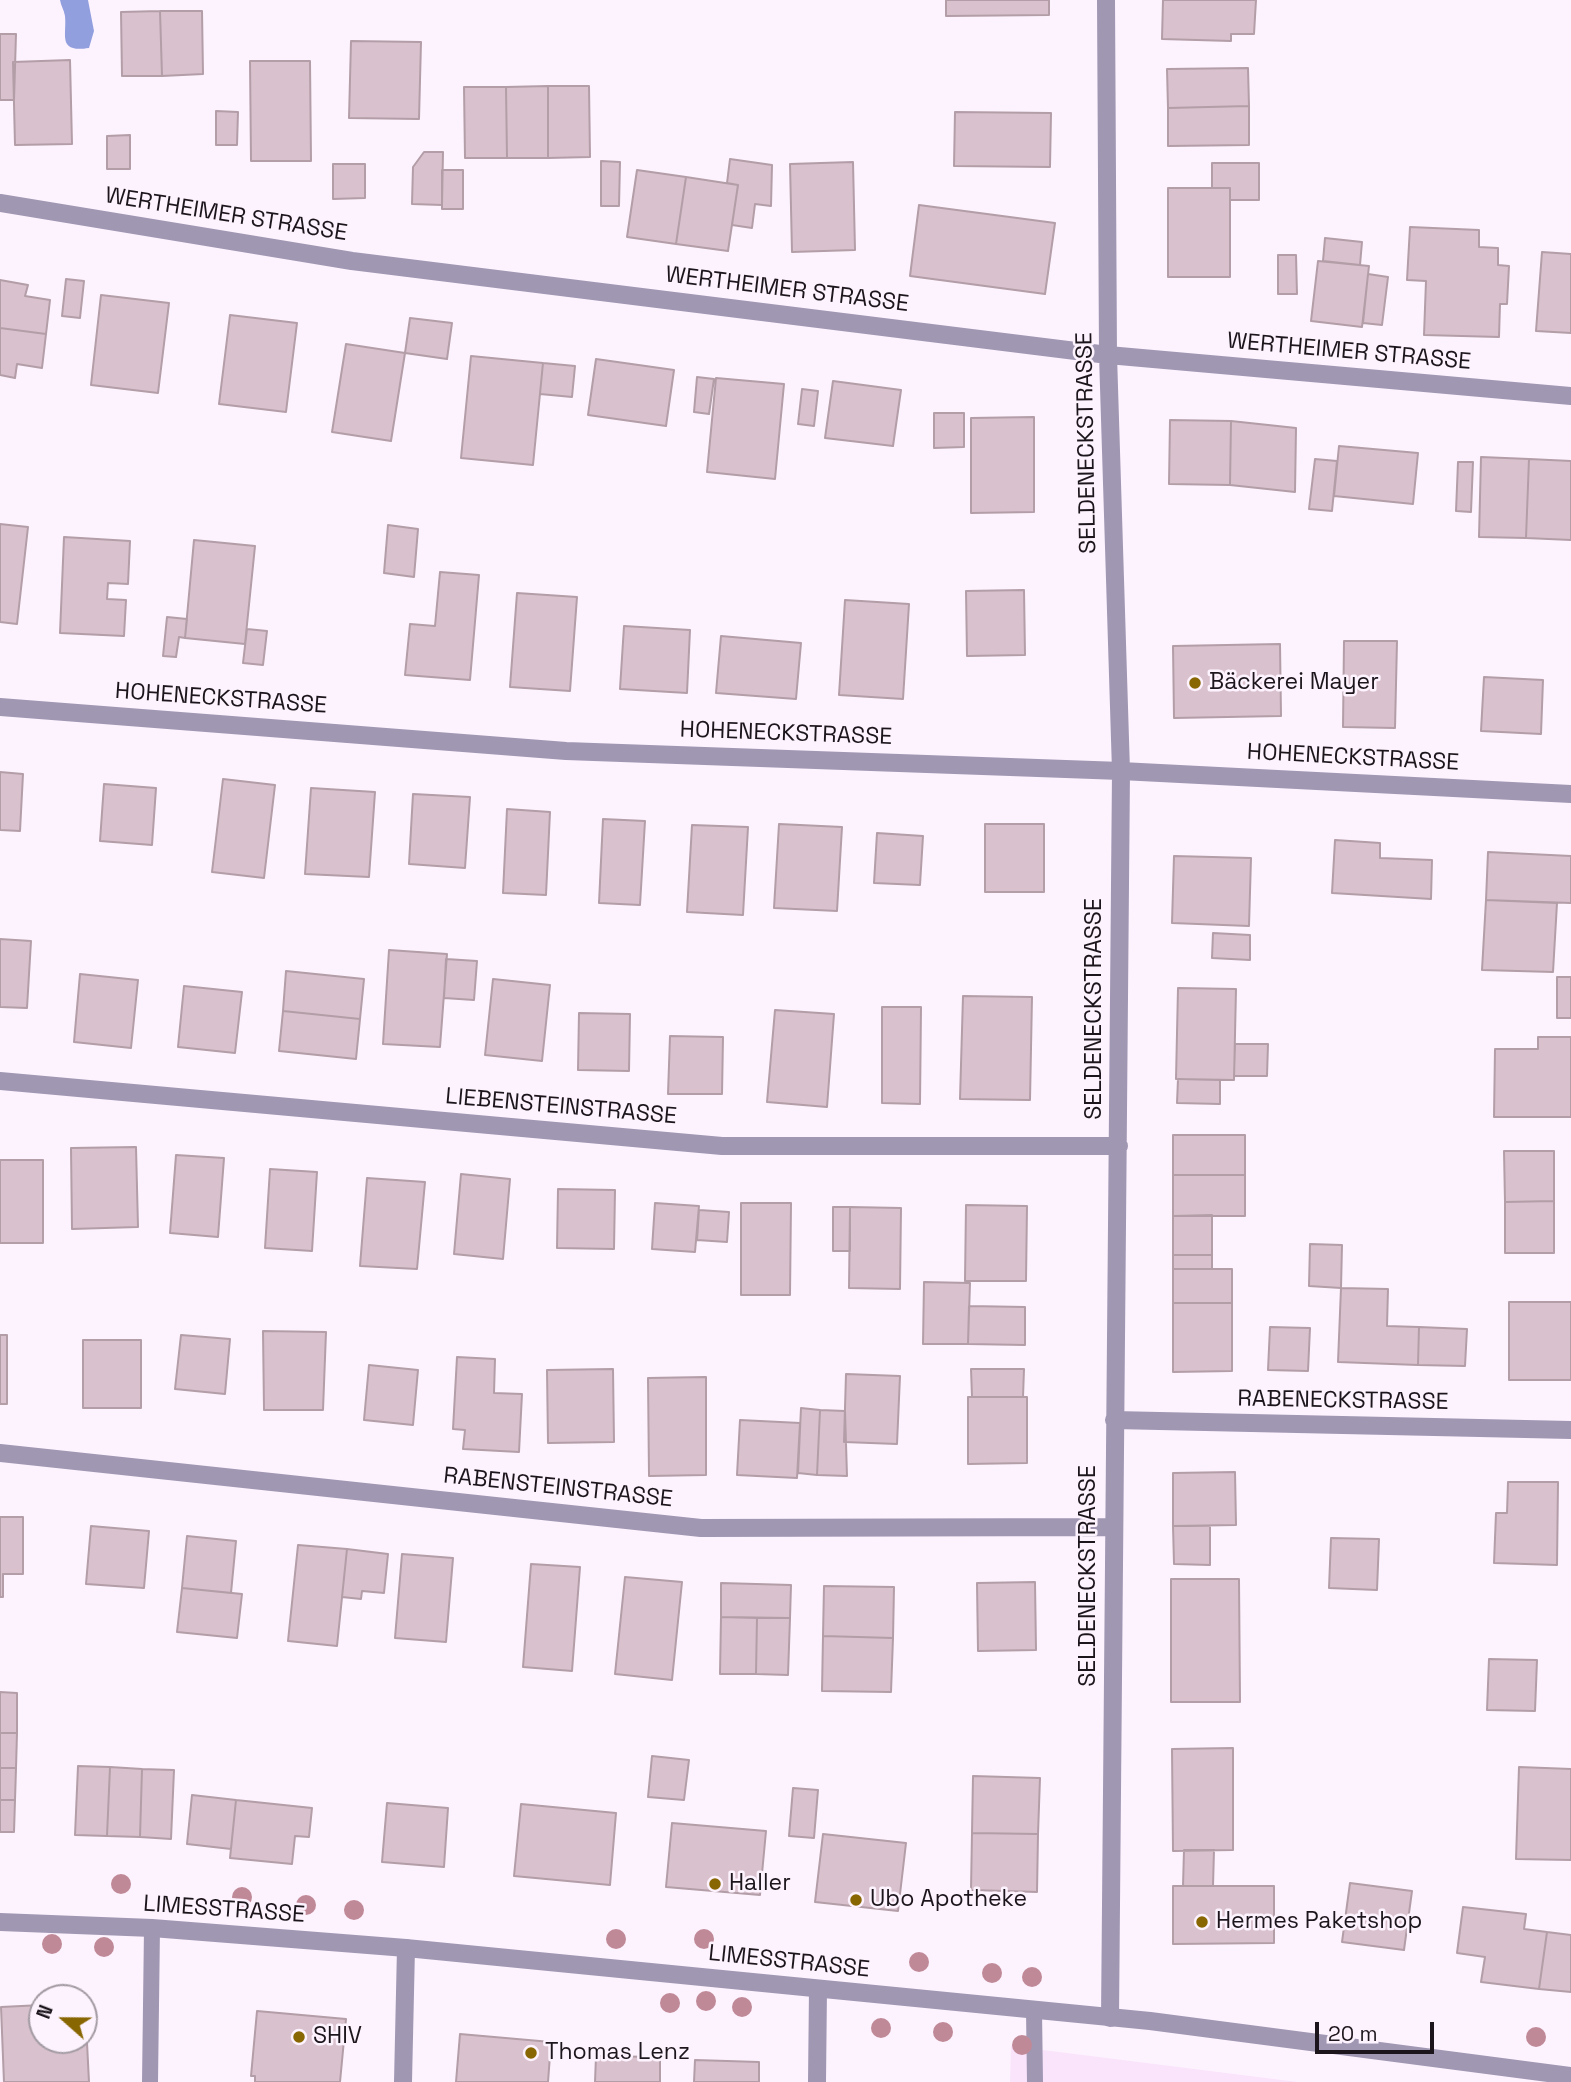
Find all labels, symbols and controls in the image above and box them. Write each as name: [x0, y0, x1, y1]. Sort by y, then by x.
street label: WERTHEIMER STRASSE: [103, 182, 349, 248]
street label: WERTHEIMER STRASSE: [664, 261, 910, 319]
street label: WERTHEIMER STRASSE: [1226, 328, 1472, 376]
street label: SELDENECKSTRASSE: [1071, 332, 1103, 554]
place label: Bäckerei Mayer: [1209, 669, 1379, 697]
marker: Bäckerei Mayer: [1187, 675, 1203, 691]
street label: HOHENECKSTRASSE: [114, 678, 328, 720]
street label: HOHENECKSTRASSE: [679, 717, 893, 751]
street label: HOHENECKSTRASSE: [1246, 739, 1460, 777]
street label: SELDENECKSTRASSE: [1081, 898, 1109, 1120]
street label: LIEBENSTEINSTRASSE: [444, 1083, 678, 1131]
street label: RABENECKSTRASSE: [1237, 1385, 1449, 1417]
street label: RABENSTEINSTRASSE: [442, 1462, 674, 1514]
street label: SELDENECKSTRASSE: [1075, 1465, 1103, 1687]
place label: Haller: [729, 1870, 791, 1898]
marker: Haller: [707, 1876, 723, 1892]
place label: Ubo Apotheke: [870, 1886, 1027, 1914]
street label: LIMESSTRASSE: [142, 1891, 306, 1929]
marker: Ubo Apotheke: [848, 1892, 864, 1908]
place label: Hermes Paketshop: [1216, 1908, 1422, 1936]
marker: Hermes Paketshop: [1194, 1914, 1210, 1930]
street label: LIMESSTRASSE: [707, 1940, 871, 1984]
north arrow: [28, 1984, 98, 2054]
text: N: [31, 2002, 59, 2022]
scale bar: [1319, 2008, 1438, 2052]
text: 20 m: [1328, 2020, 1378, 2047]
place label: SHIV: [313, 2023, 362, 2051]
marker: SHIV: [291, 2029, 307, 2045]
place label: Thomas Lenz: [545, 2039, 690, 2067]
marker: Thomas Lenz: [523, 2045, 539, 2061]

